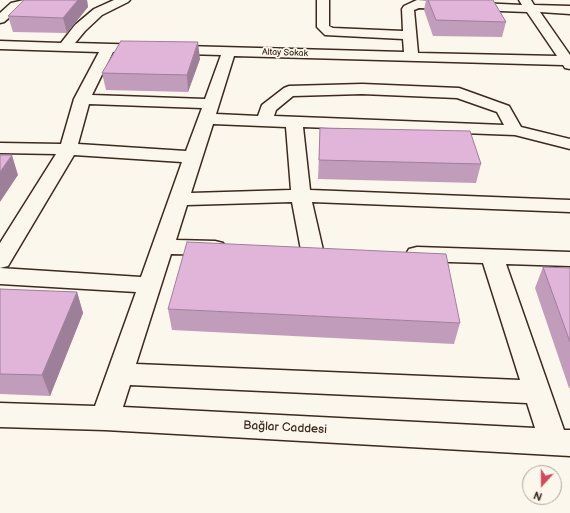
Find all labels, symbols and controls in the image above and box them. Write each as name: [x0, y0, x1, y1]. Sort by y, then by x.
street label: Altay Sokak: [262, 47, 308, 59]
street label: Bağlar Caddesi: [243, 419, 327, 437]
north arrow: [522, 465, 562, 505]
text: N: [532, 488, 544, 503]

